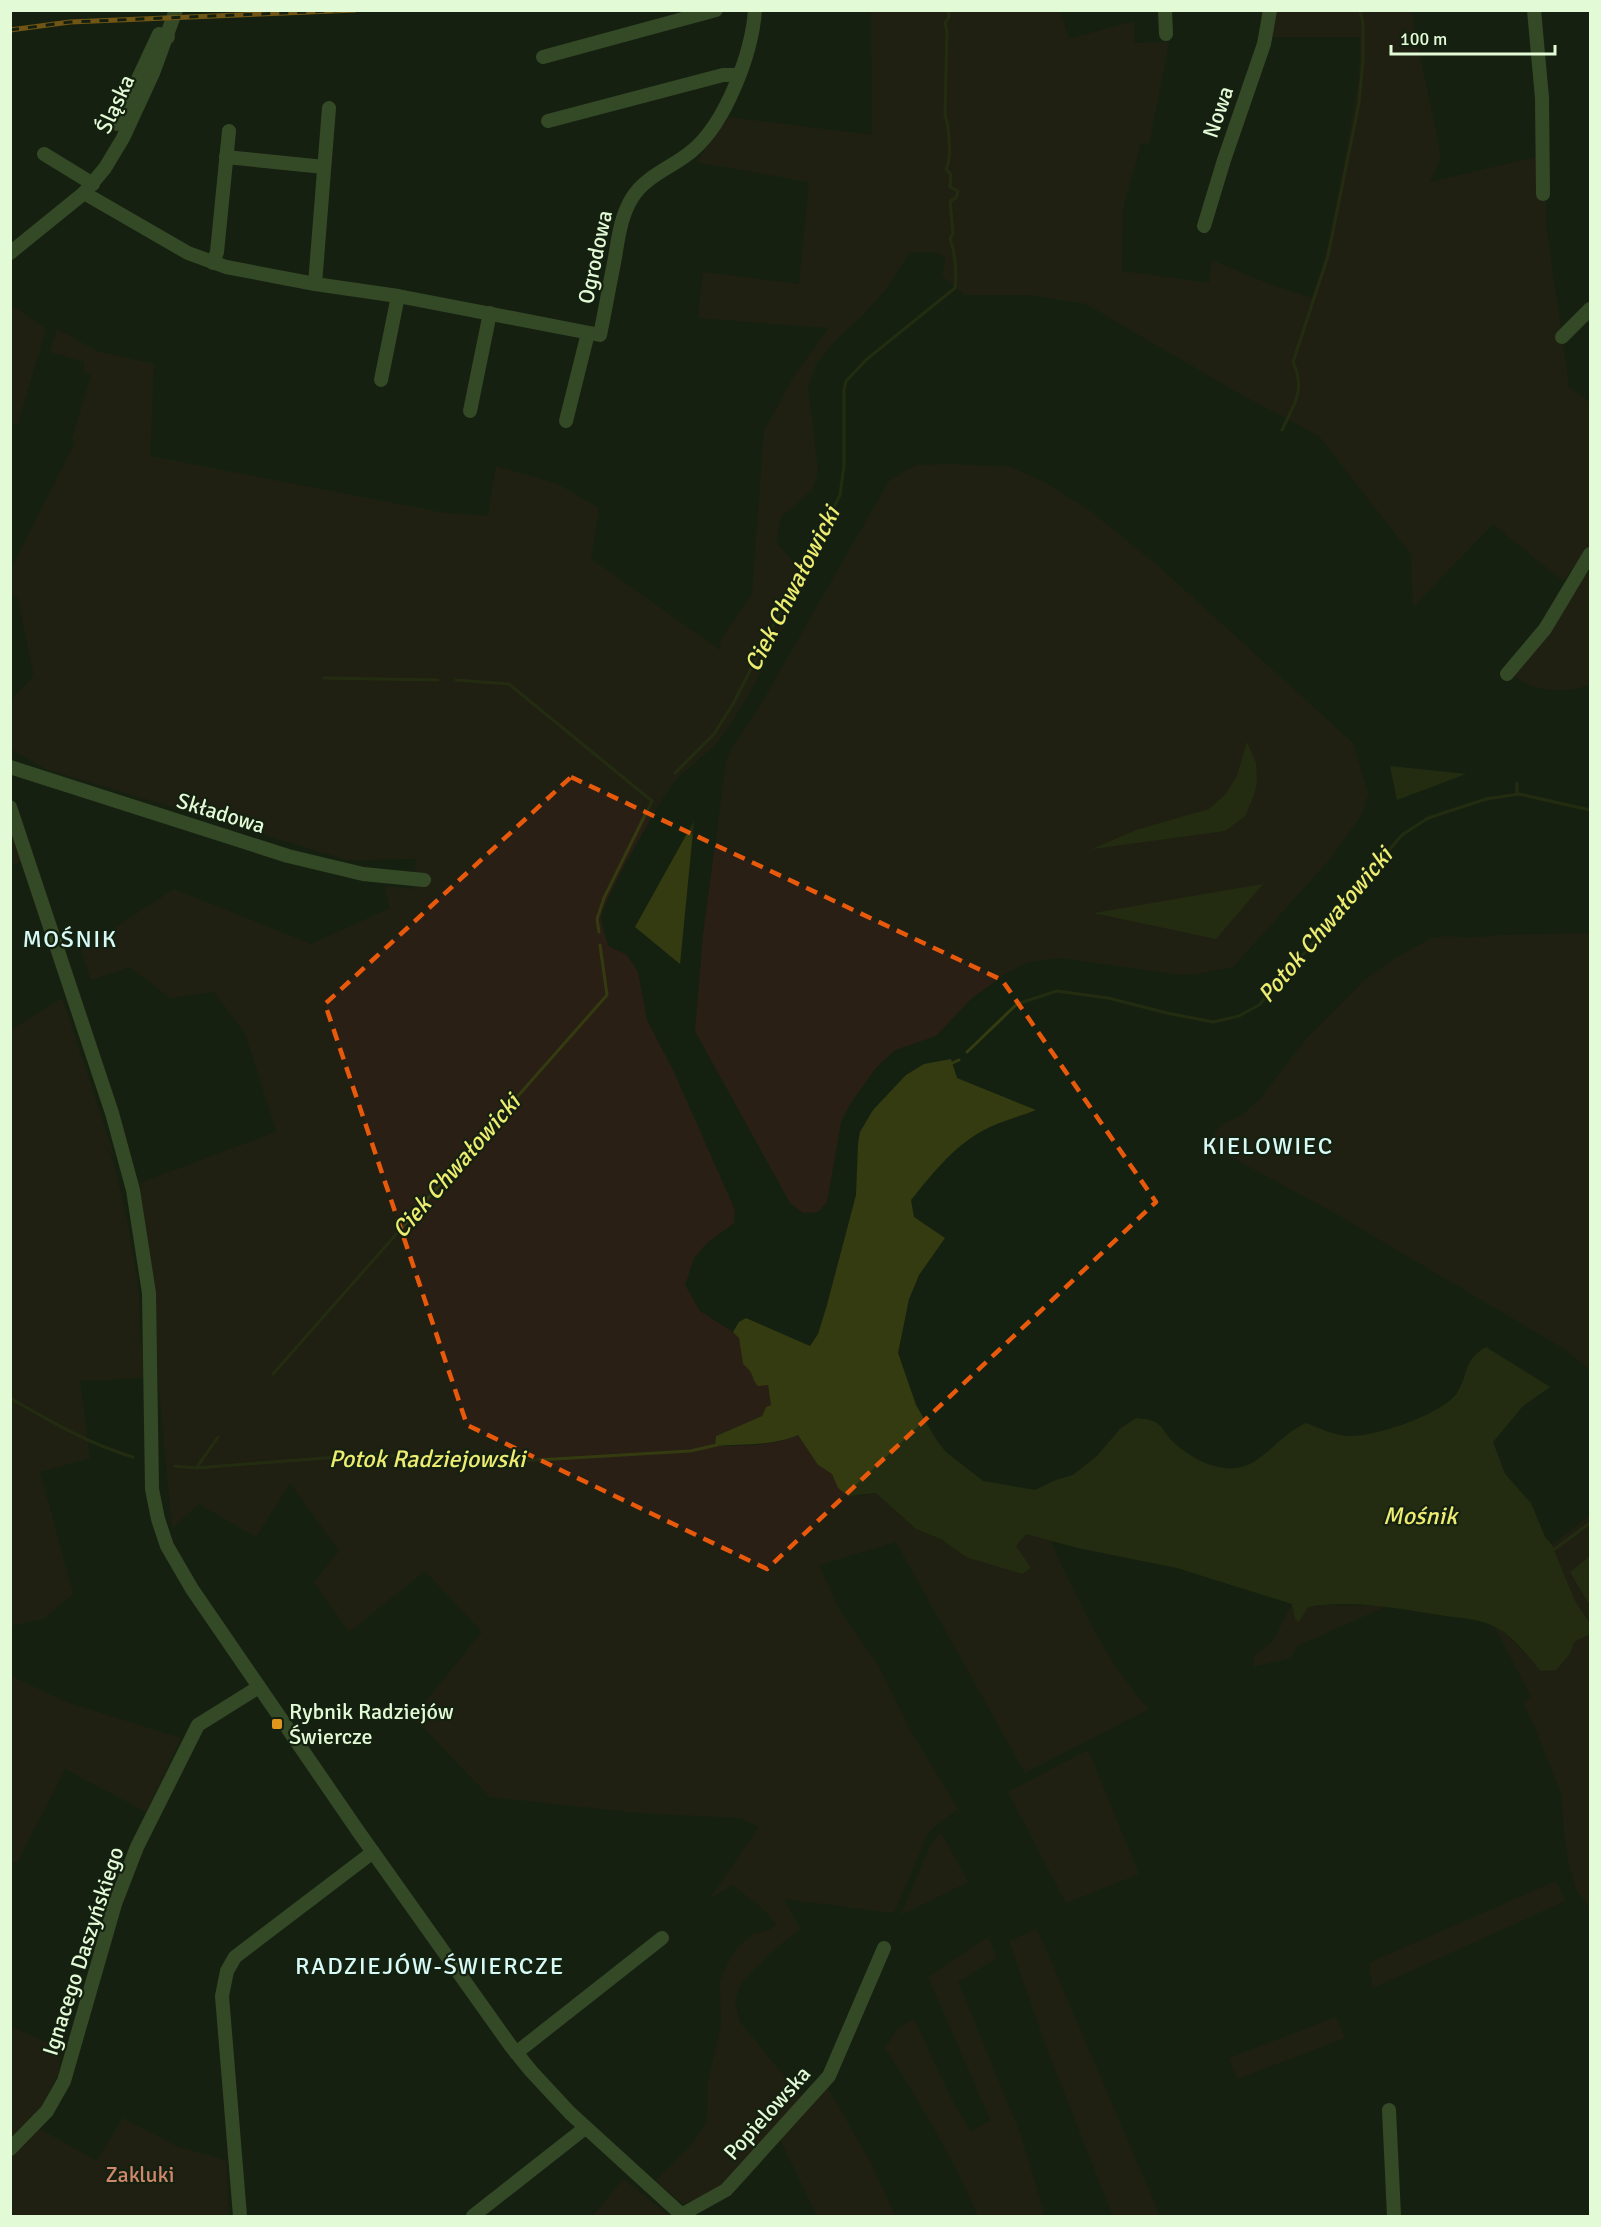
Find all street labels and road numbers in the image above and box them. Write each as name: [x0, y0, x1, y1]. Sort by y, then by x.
street label: Śląska: [90, 70, 140, 138]
street label: Nowa: [1197, 83, 1239, 141]
street label: Ogrodowa: [572, 208, 618, 306]
street label: Składowa: [174, 787, 268, 839]
street label: Ignacego Daszyńskiego: [37, 1843, 129, 2059]
street label: Popielowska: [718, 2060, 816, 2166]

